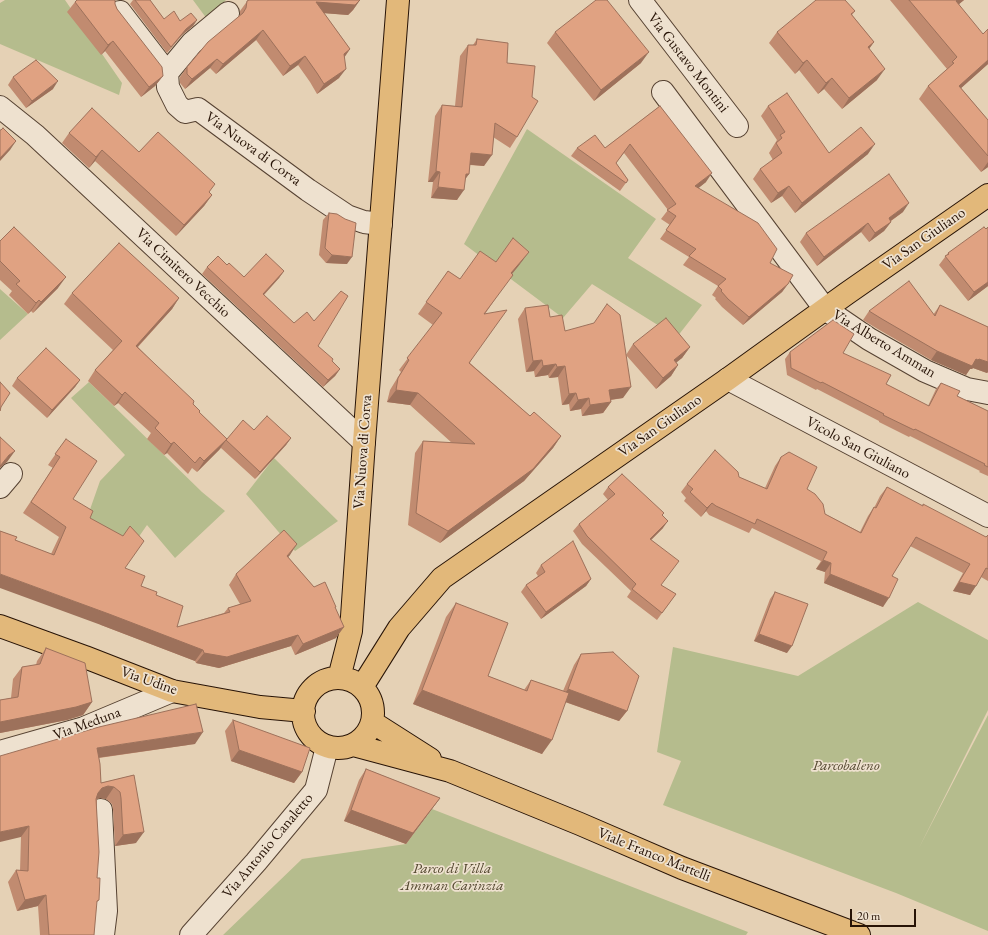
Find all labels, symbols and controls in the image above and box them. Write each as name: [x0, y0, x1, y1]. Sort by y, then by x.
street label: Via Gustavo Montini: [643, 10, 733, 116]
street label: Via Nuova di Corva: [201, 108, 305, 190]
street label: Via San Giuliano: [879, 204, 969, 274]
street label: Via Cimitero Vecchio: [132, 224, 234, 322]
street label: Via Alberto Amman: [829, 306, 939, 382]
street label: Via San Giuliano: [615, 391, 705, 461]
street label: Via Nuova di Corva: [350, 394, 376, 510]
street label: Vicolo San Giuliano: [803, 413, 913, 483]
street label: Via Udine: [118, 663, 180, 699]
street label: Via Meduna: [51, 703, 123, 745]
park label: Parcobaleno: [812, 757, 880, 775]
street label: Via Antonio Canaletto: [219, 790, 317, 902]
street label: Viale Franco Martelli: [595, 824, 713, 886]
park label: Parco di Villa Amman Carinzia: [400, 860, 504, 895]
scale bar: [852, 901, 918, 927]
text: 20 m: [857, 908, 880, 924]

